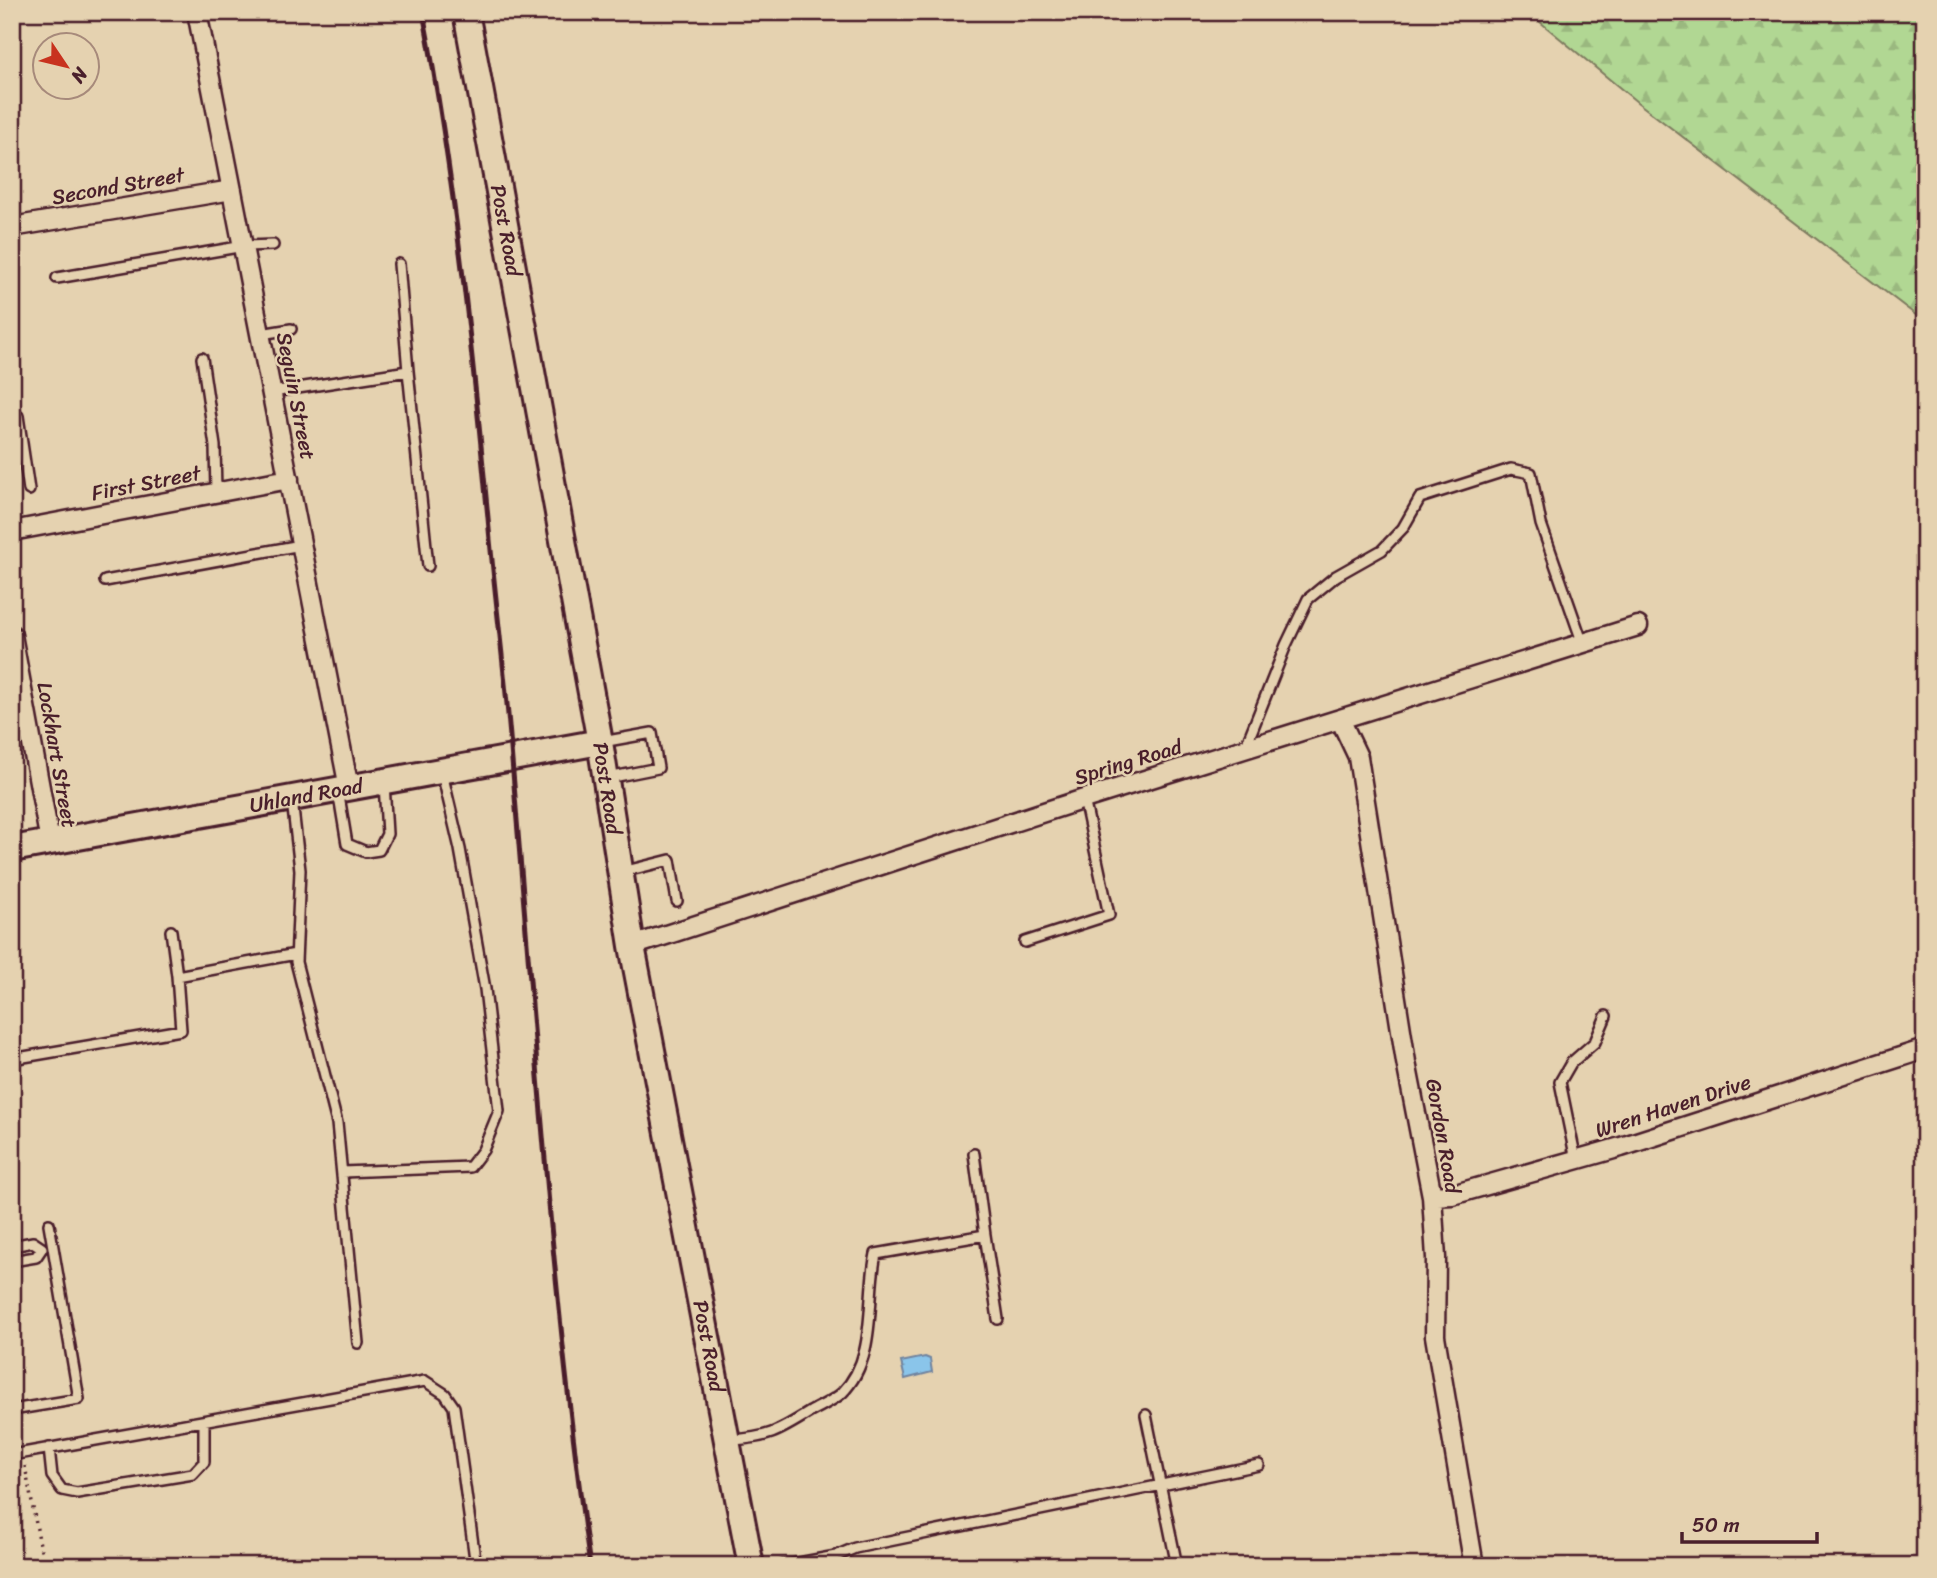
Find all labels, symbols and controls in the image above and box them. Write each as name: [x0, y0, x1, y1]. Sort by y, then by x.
north arrow: [32, 32, 102, 102]
text: N: [62, 60, 97, 91]
street label: Second Street: [49, 155, 189, 216]
street label: Post Road: [479, 181, 533, 281]
street label: Seguin Street: [265, 329, 327, 463]
street label: First Street: [88, 454, 205, 512]
street label: Lockhart Street: [25, 679, 89, 831]
street label: Spring Road: [1069, 727, 1189, 796]
street label: Post Road: [581, 739, 634, 839]
street label: Uhland Road: [246, 766, 368, 824]
street label: Wren Haven Drive: [1590, 1063, 1756, 1149]
street label: Gordon Road: [1414, 1076, 1472, 1198]
street label: Post Road: [681, 1297, 737, 1397]
scale bar: [1682, 1501, 1816, 1545]
text: 50 m: [1692, 1506, 1740, 1544]

